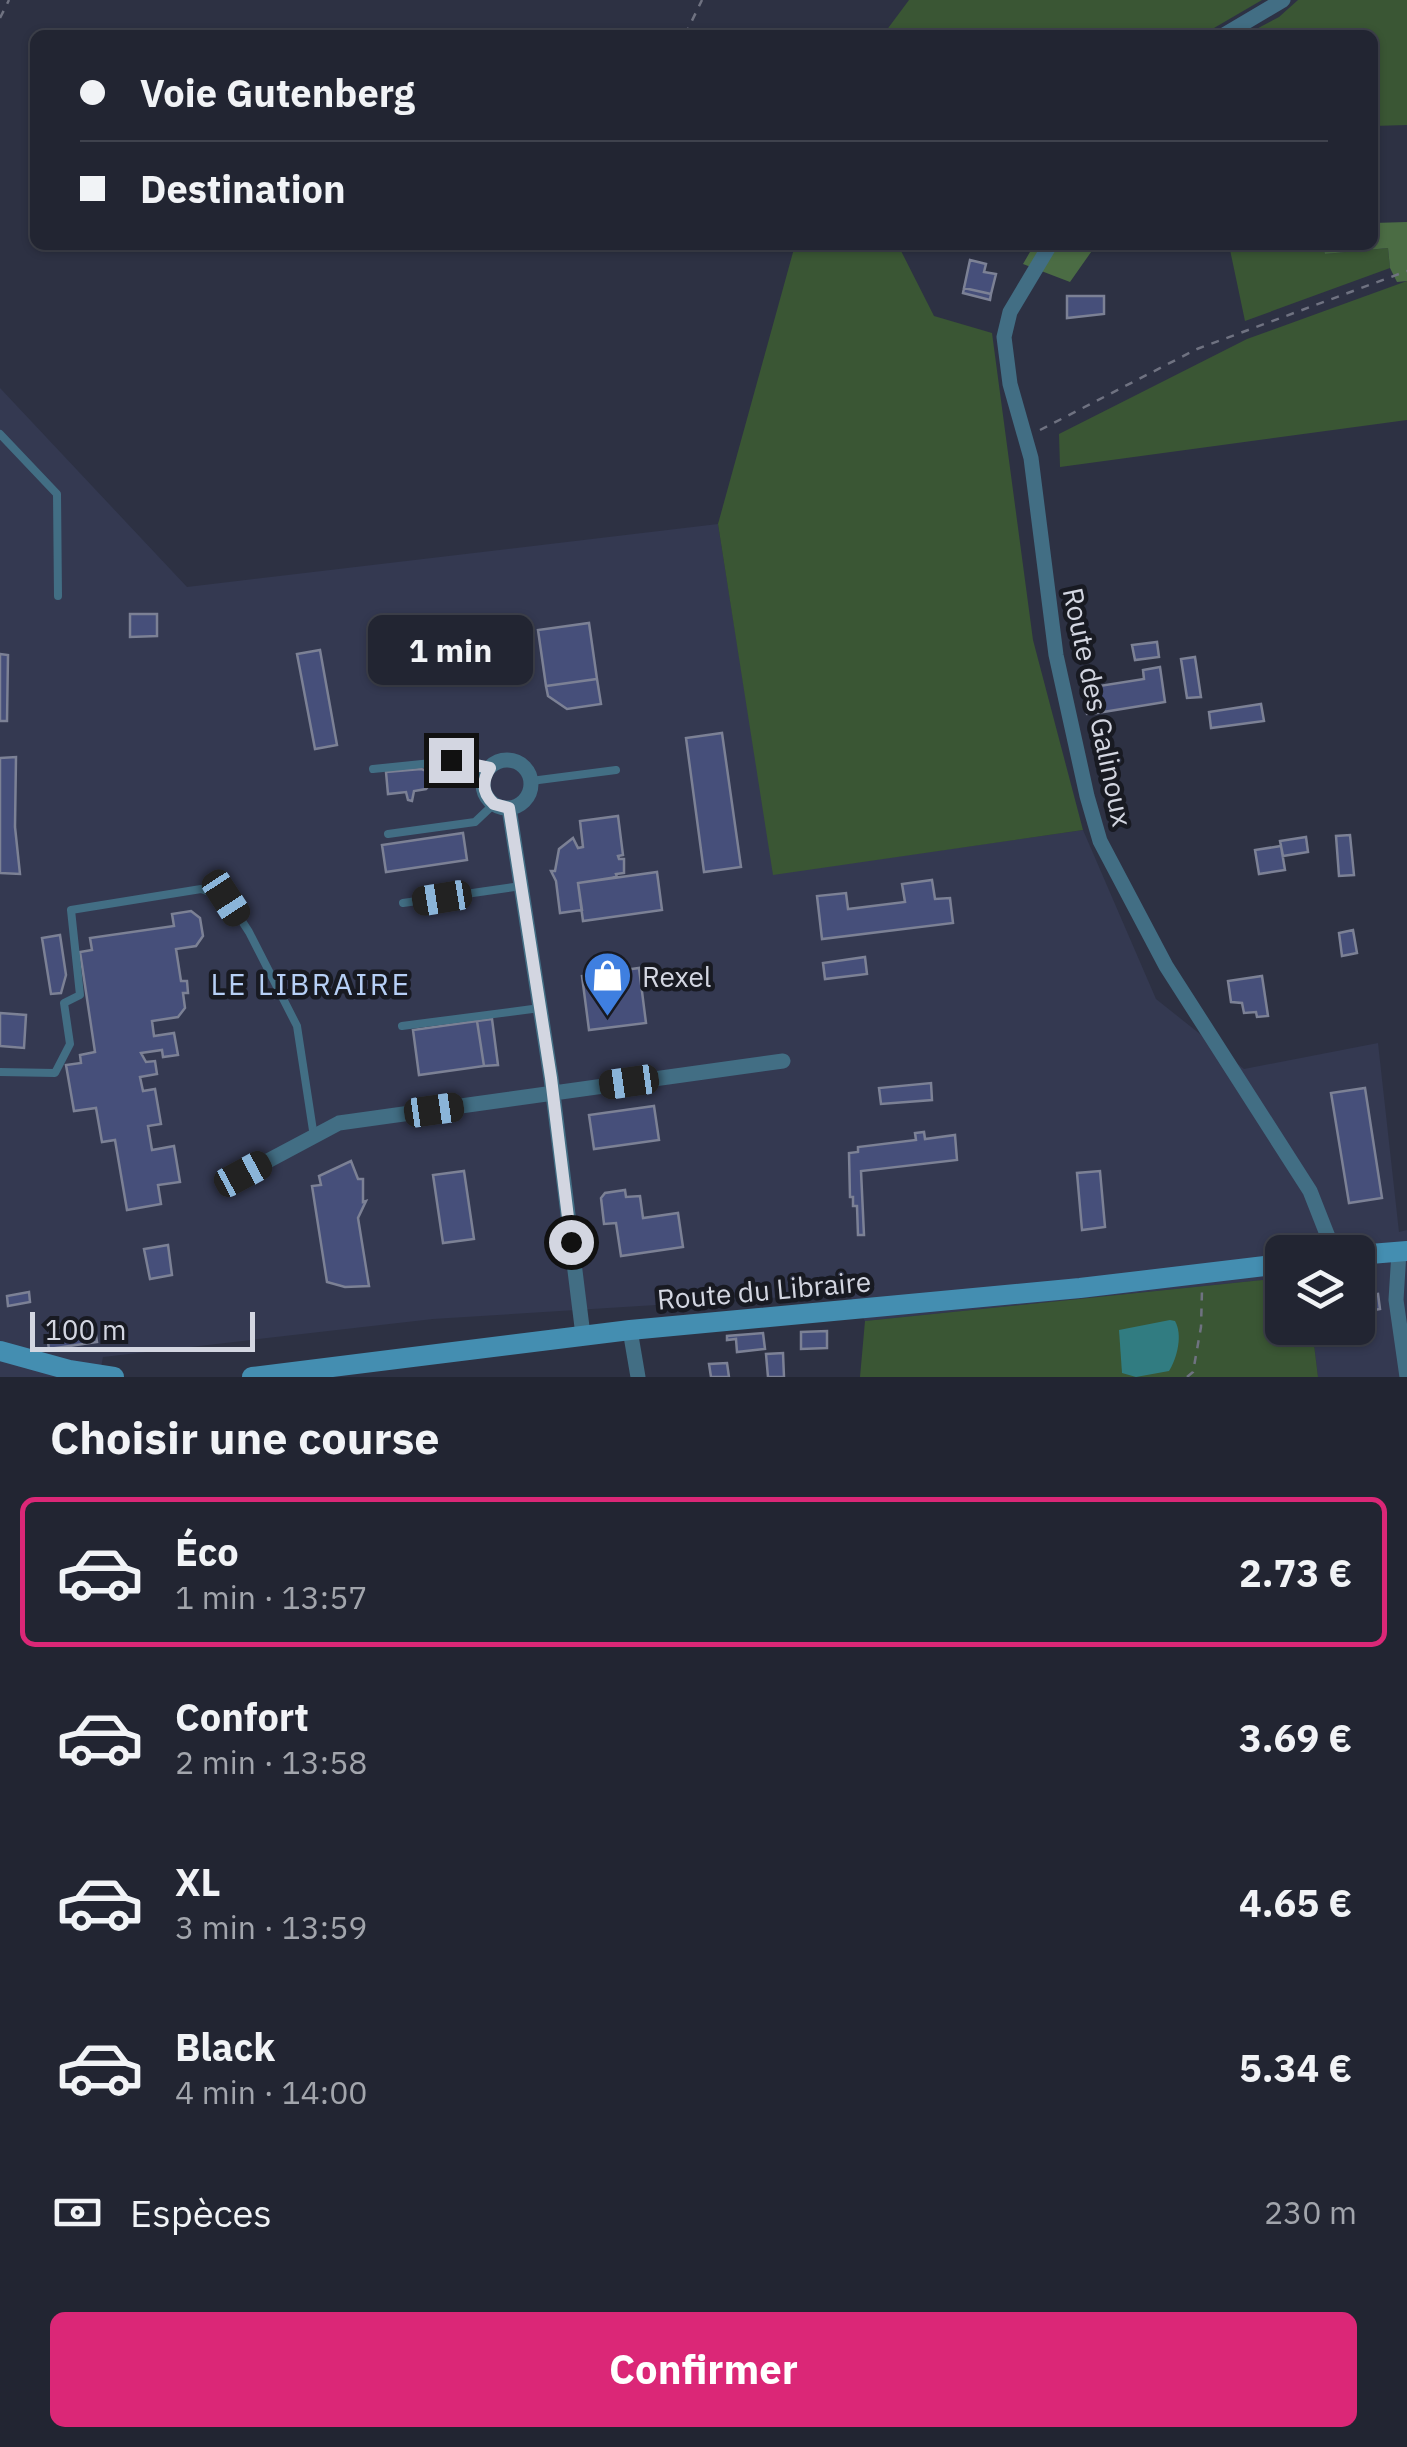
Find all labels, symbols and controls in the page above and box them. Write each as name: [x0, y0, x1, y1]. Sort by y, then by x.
text: Voie Gutenberg: [140, 68, 415, 117]
text: Destination: [140, 164, 346, 213]
street label: Route des Galinoux: [1055, 584, 1141, 830]
callout: 1 min: [368, 615, 534, 685]
text: 1 min: [409, 629, 492, 671]
route end: [429, 738, 474, 783]
car: [197, 865, 255, 931]
car: [410, 878, 474, 918]
shop icon: Rexel: [581, 950, 633, 1018]
place label: Rexel: [642, 958, 711, 995]
district label: LE LIBRAIRE: [211, 964, 411, 1003]
car: [597, 1063, 661, 1101]
car: [402, 1091, 466, 1129]
car: [209, 1147, 277, 1201]
route start: [549, 1220, 594, 1265]
map controls: [1265, 1235, 1375, 1345]
button: layers: [1265, 1235, 1375, 1345]
street label: Route du Libraire: [656, 1262, 872, 1318]
scale bar: [30, 1307, 255, 1352]
text: 100 m: [45, 1311, 126, 1348]
text: Choisir une course: [50, 1408, 440, 1466]
icon: car: [55, 1527, 145, 1617]
text: Éco: [175, 1527, 239, 1576]
text: 2.73 €: [1239, 1548, 1352, 1597]
text: 1 min · 13:57: [175, 1576, 368, 1618]
icon: car: [55, 1692, 145, 1782]
text: Confort: [175, 1692, 309, 1741]
text: 3.69 €: [1239, 1713, 1352, 1762]
text: 2 min · 13:58: [175, 1741, 368, 1783]
icon: car: [55, 1857, 145, 1947]
text: XL: [175, 1857, 221, 1906]
text: 4.65 €: [1239, 1878, 1352, 1927]
text: 3 min · 13:59: [175, 1906, 368, 1948]
icon: car: [55, 2022, 145, 2112]
text: Black: [175, 2022, 275, 2071]
text: 5.34 €: [1239, 2043, 1352, 2092]
text: 4 min · 14:00: [175, 2071, 368, 2113]
icon: cash: [50, 2185, 105, 2240]
text: Espèces: [130, 2188, 272, 2237]
text: 230 m: [1264, 2191, 1357, 2233]
button: Confirmer: [50, 2312, 1357, 2427]

